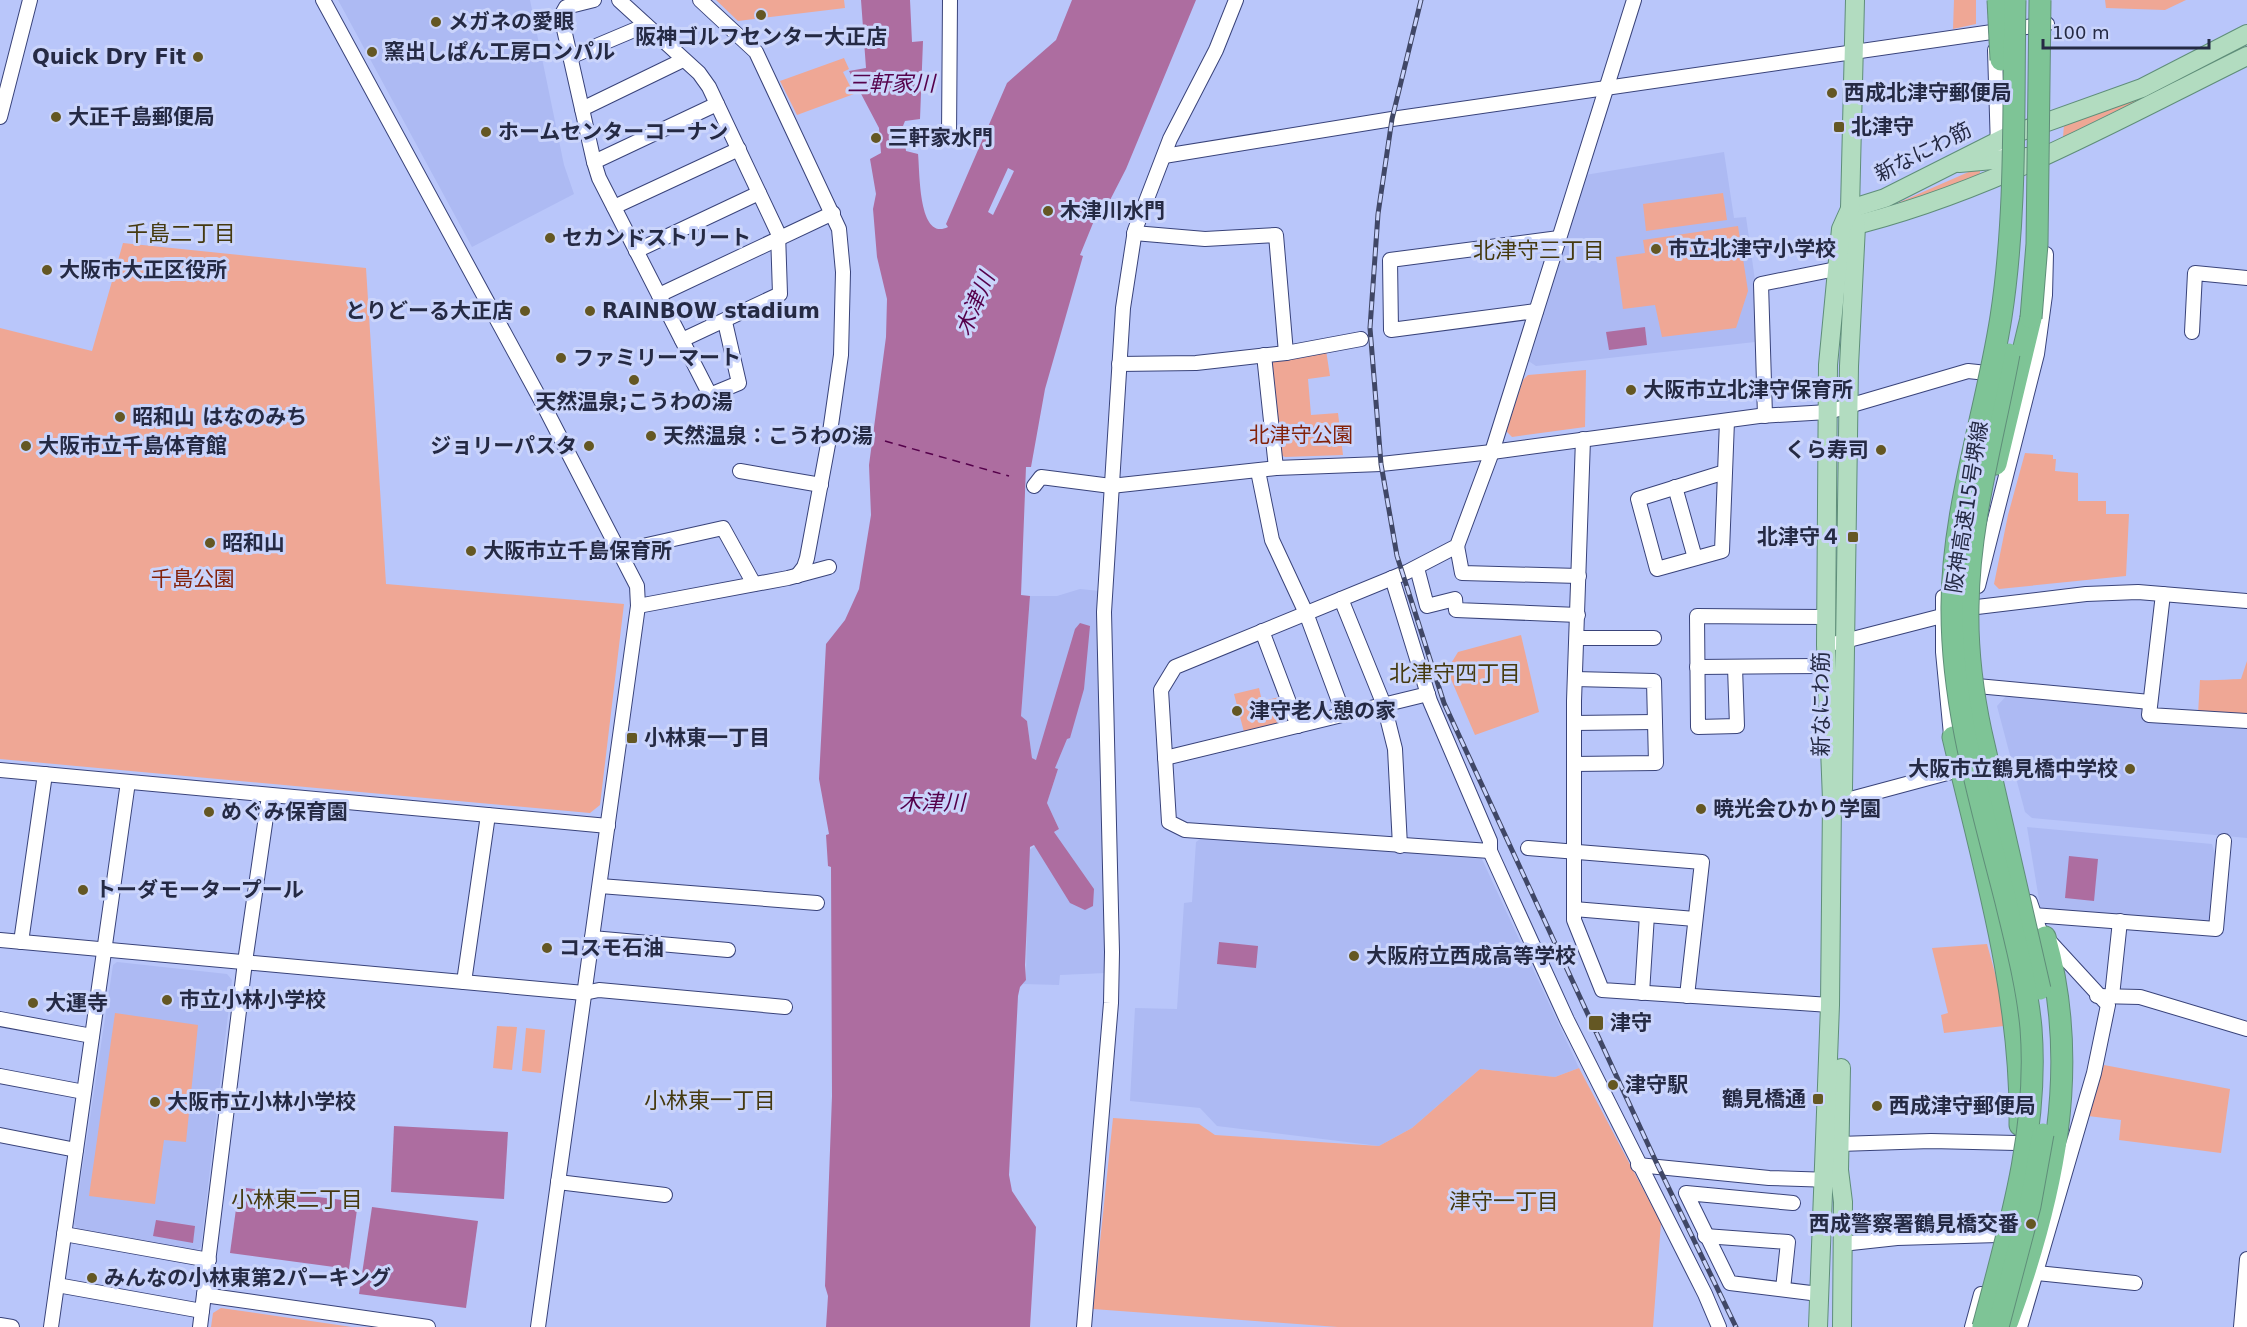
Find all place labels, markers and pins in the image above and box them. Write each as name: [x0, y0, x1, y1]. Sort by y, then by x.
marker: 阪神ゴルフセンター大正店: [754, 8, 768, 22]
place label: メガネの愛眼: [448, 10, 574, 34]
marker: メガネの愛眼: [429, 15, 443, 29]
place label: 阪神ゴルフセンター大正店: [635, 25, 887, 49]
place label: 窯出しぱん工房ロンパル: [384, 40, 615, 64]
place label: Quick Dry Fit: [32, 45, 186, 69]
marker: 窯出しぱん工房ロンパル: [365, 45, 379, 59]
marker: Quick Dry Fit: [191, 50, 205, 64]
place label: 西成北津守郵便局: [1844, 81, 2012, 105]
marker: 西成北津守郵便局: [1825, 86, 1839, 100]
place label: 大正千島郵便局: [68, 105, 215, 129]
marker: 大正千島郵便局: [49, 110, 63, 124]
place label: 北津守: [1851, 115, 1914, 139]
place label: ホームセンターコーナン: [498, 120, 728, 144]
marker: 北津守: [1832, 120, 1846, 134]
marker: ホームセンターコーナン: [479, 125, 493, 139]
place label: 三軒家水門: [888, 126, 993, 150]
marker: 三軒家水門: [869, 131, 883, 145]
place label: 木津川水門: [1060, 199, 1165, 223]
marker: 木津川水門: [1041, 204, 1055, 218]
place label: セカンドストリート: [562, 226, 751, 250]
marker: セカンドストリート: [543, 231, 557, 245]
place label: 市立北津守小学校: [1668, 237, 1836, 261]
marker: 市立北津守小学校: [1649, 242, 1663, 256]
place label: 大阪市大正区役所: [59, 258, 227, 282]
marker: 大阪市大正区役所: [40, 263, 54, 277]
place label: とりどーる大正店: [345, 299, 513, 323]
place label: RAINBOW stadium: [602, 299, 820, 323]
marker: とりどーる大正店: [518, 304, 532, 318]
marker: RAINBOW stadium: [583, 304, 597, 318]
place label: ファミリーマート: [573, 346, 741, 370]
marker: ファミリーマート: [554, 351, 568, 365]
marker: 天然温泉;こうわの湯: [627, 373, 641, 387]
place label: 大阪市立北津守保育所: [1643, 378, 1853, 402]
marker: 大阪市立北津守保育所: [1624, 383, 1638, 397]
place label: 天然温泉;こうわの湯: [535, 390, 733, 414]
place label: 昭和山 はなのみち: [132, 405, 307, 429]
marker: 昭和山 はなのみち: [113, 410, 127, 424]
place label: 天然温泉：こうわの湯: [663, 424, 873, 448]
marker: 天然温泉：こうわの湯: [644, 429, 658, 443]
place label: 大阪市立千島体育館: [38, 434, 227, 458]
place label: ジョリーパスタ: [430, 434, 577, 458]
place label: くら寿司: [1785, 438, 1869, 462]
marker: 大阪市立千島体育館: [19, 439, 33, 453]
marker: ジョリーパスタ: [582, 439, 596, 453]
marker: くら寿司: [1874, 443, 1888, 457]
place label: 北津守４: [1757, 525, 1841, 549]
marker: 北津守４: [1846, 530, 1860, 544]
place label: 昭和山: [222, 531, 285, 555]
marker: 昭和山: [203, 536, 217, 550]
place label: 大阪市立千島保育所: [483, 539, 672, 563]
marker: 大阪市立千島保育所: [464, 544, 478, 558]
place label: 津守老人憩の家: [1249, 699, 1396, 723]
marker: 津守老人憩の家: [1230, 704, 1244, 718]
place label: 小林東一丁目: [644, 726, 770, 750]
marker: 小林東一丁目: [625, 731, 639, 745]
place label: 大阪市立鶴見橋中学校: [1908, 757, 2118, 781]
marker: 大阪市立鶴見橋中学校: [2123, 762, 2137, 776]
place label: 暁光会ひかり学園: [1713, 797, 1881, 821]
place label: めぐみ保育園: [221, 800, 348, 824]
marker: 暁光会ひかり学園: [1694, 802, 1708, 816]
marker: めぐみ保育園: [202, 805, 216, 819]
place label: トーダモータープール: [95, 878, 304, 902]
marker: トーダモータープール: [76, 883, 90, 897]
place label: コスモ石油: [559, 936, 664, 960]
marker: コスモ石油: [540, 941, 554, 955]
place label: 大阪府立西成高等学校: [1366, 944, 1576, 968]
marker: 大阪府立西成高等学校: [1347, 949, 1361, 963]
place label: 市立小林小学校: [179, 988, 326, 1012]
place label: 大運寺: [45, 991, 108, 1015]
marker: 市立小林小学校: [160, 993, 174, 1007]
marker: 大運寺: [26, 996, 40, 1010]
place label: 津守: [1610, 1011, 1652, 1035]
marker: 津守: [1587, 1014, 1605, 1032]
place label: 津守駅: [1625, 1073, 1688, 1097]
marker: 津守駅: [1606, 1078, 1620, 1092]
place label: 鶴見橋通: [1722, 1087, 1806, 1111]
place label: 大阪市立小林小学校: [167, 1090, 356, 1114]
marker: 鶴見橋通: [1811, 1092, 1825, 1106]
place label: 西成津守郵便局: [1889, 1094, 2036, 1118]
marker: 大阪市立小林小学校: [148, 1095, 162, 1109]
marker: 西成津守郵便局: [1870, 1099, 1884, 1113]
place label: 西成警察署鶴見橋交番: [1809, 1212, 2019, 1236]
marker: 西成警察署鶴見橋交番: [2024, 1217, 2038, 1231]
place label: みんなの小林東第2パーキング: [104, 1266, 391, 1290]
marker: みんなの小林東第2パーキング: [85, 1271, 99, 1285]

